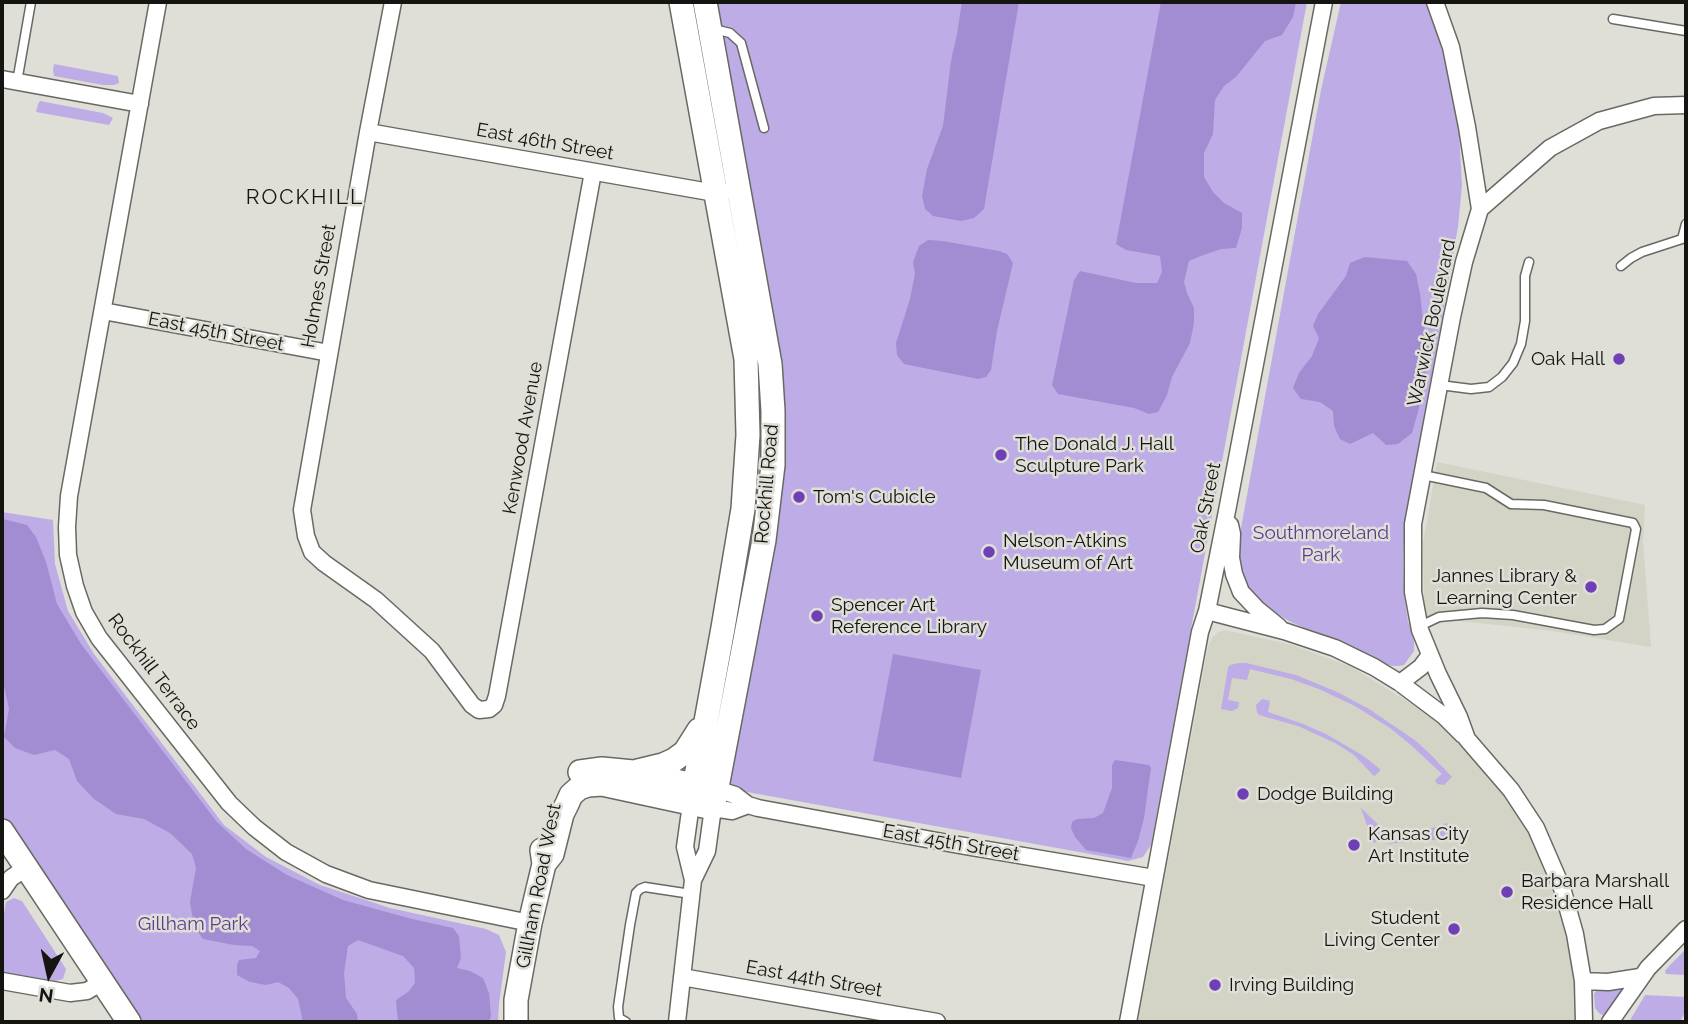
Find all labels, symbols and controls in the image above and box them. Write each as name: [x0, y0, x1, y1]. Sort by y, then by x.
street label: East 46th Street: [475, 119, 615, 165]
district label: ROCKHILL: [247, 185, 363, 211]
street label: Holmes Street: [297, 222, 341, 350]
street label: Warwick Boulevard: [1403, 237, 1461, 409]
street label: East 45th Street: [146, 308, 286, 356]
place label: Oak Hall: [1531, 348, 1605, 370]
marker: Oak Hall: [1611, 351, 1627, 367]
street label: Kenwood Avenue: [498, 360, 548, 516]
street label: Rockhill Road: [750, 423, 784, 545]
place label: The Donald J. Hall Sculpture Park: [1015, 433, 1174, 477]
marker: The Donald J. Hall Sculpture Park: [993, 447, 1009, 463]
street label: Oak Street: [1186, 461, 1226, 555]
place label: Tom's Cubicle: [813, 486, 936, 508]
marker: Tom's Cubicle: [791, 489, 807, 505]
park label: Southmoreland Park: [1253, 522, 1389, 566]
place label: Nelson-Atkins Museum of Art: [1003, 530, 1133, 574]
marker: Nelson-Atkins Museum of Art: [981, 544, 997, 560]
place label: Jannes Library & Learning Center: [1432, 565, 1577, 609]
marker: Jannes Library & Learning Center: [1583, 579, 1599, 595]
place label: Spencer Art Reference Library: [831, 594, 987, 638]
marker: Spencer Art Reference Library: [809, 608, 825, 624]
street label: Rockhill Terrace: [103, 609, 205, 735]
place label: Dodge Building: [1257, 783, 1393, 805]
marker: Dodge Building: [1235, 786, 1251, 802]
street label: Gillham Road West: [512, 802, 566, 970]
street label: East 45th Street: [881, 820, 1021, 866]
place label: Kansas City Art Institute: [1368, 823, 1469, 867]
marker: Kansas City Art Institute: [1346, 837, 1362, 853]
place label: Barbara Marshall Residence Hall: [1521, 870, 1669, 914]
marker: Barbara Marshall Residence Hall: [1499, 884, 1515, 900]
place label: Student Living Center: [1324, 907, 1440, 951]
park label: Gillham Park: [138, 913, 248, 935]
marker: Student Living Center: [1446, 921, 1462, 937]
north arrow: [14, 940, 84, 1010]
street label: East 44th Street: [744, 956, 884, 1002]
place label: Irving Building: [1229, 974, 1354, 996]
marker: Irving Building: [1207, 977, 1223, 993]
text: N: [37, 984, 55, 1008]

